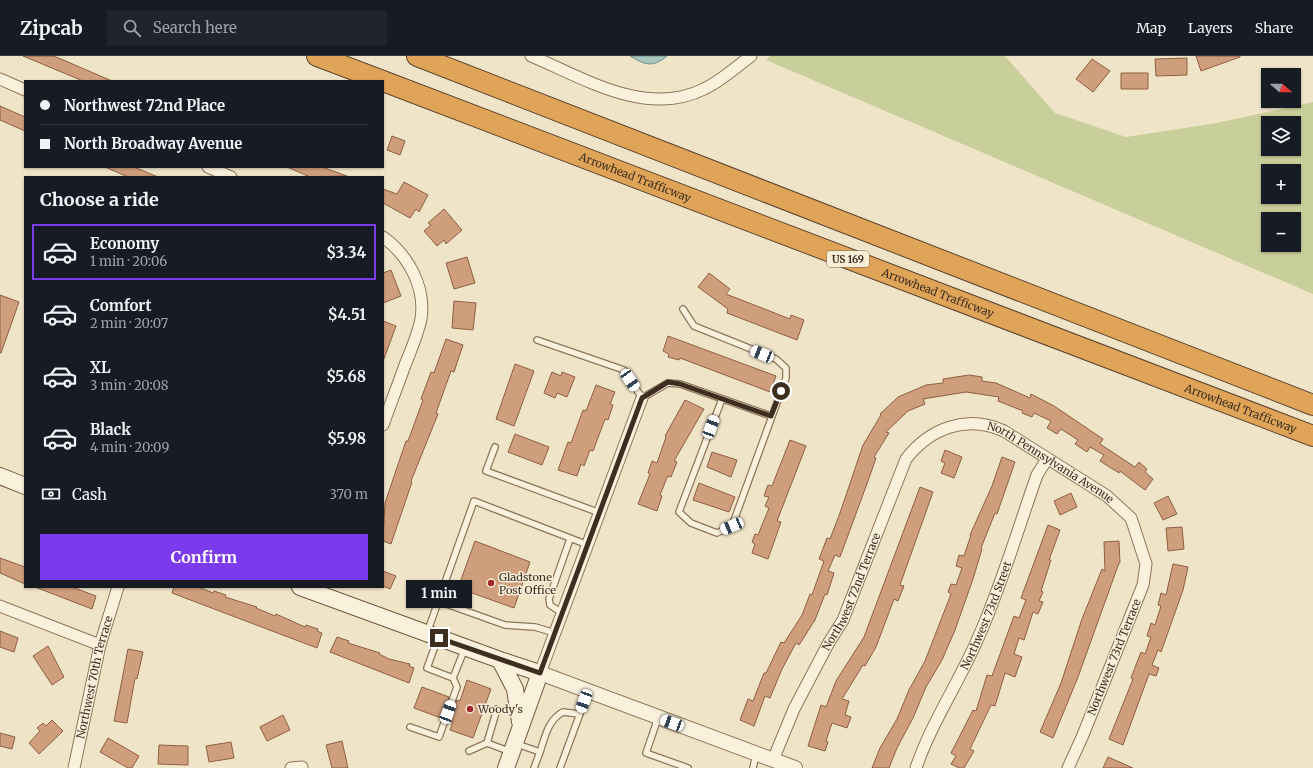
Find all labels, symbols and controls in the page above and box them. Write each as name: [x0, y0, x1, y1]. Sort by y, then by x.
search box: [107, 10, 387, 46]
text: Zipcab: [20, 16, 83, 40]
icon: search: [121, 17, 143, 39]
text: Search here: [153, 18, 237, 37]
text: Map: [1136, 19, 1166, 37]
text: Layers: [1188, 19, 1233, 37]
text: Share: [1255, 19, 1293, 37]
north arrow: [1261, 68, 1301, 108]
map controls: [1261, 68, 1301, 252]
text: Northwest 72nd Place: [64, 96, 225, 115]
button: layers: [1261, 116, 1301, 156]
text: North Broadway Avenue: [64, 134, 242, 153]
street label: Arrowhead Trafficway: [576, 149, 694, 205]
button: +: [1261, 164, 1301, 204]
text: Choose a ride: [40, 188, 159, 211]
button: −: [1261, 212, 1301, 252]
icon: car: [42, 234, 78, 270]
text: Economy: [90, 234, 159, 253]
text: $3.34: [326, 243, 366, 262]
road number: US 169: [827, 251, 869, 267]
text: 1 min · 20:06: [90, 253, 167, 270]
street label: Arrowhead Trafficway: [879, 265, 996, 321]
icon: car: [42, 296, 78, 332]
text: Comfort: [90, 296, 151, 315]
text: $4.51: [328, 305, 366, 324]
text: 2 min · 20:07: [90, 315, 168, 332]
car: [749, 344, 775, 364]
icon: car: [42, 358, 78, 394]
text: XL: [90, 358, 111, 377]
text: $5.68: [326, 367, 366, 386]
car: [618, 367, 642, 393]
text: 3 min · 20:08: [90, 377, 169, 394]
street label: Arrowhead Trafficway: [1182, 380, 1299, 436]
route start: [772, 382, 790, 400]
car: [701, 414, 721, 440]
street label: North Pennsylvania Avenue: [986, 419, 1117, 506]
icon: car: [42, 420, 78, 456]
text: Black: [90, 420, 131, 439]
text: $5.98: [327, 429, 366, 448]
text: 4 min · 20:09: [90, 439, 169, 456]
icon: cash: [40, 483, 62, 505]
text: Cash: [72, 485, 107, 504]
text: 370 m: [330, 486, 368, 503]
car: [719, 516, 745, 536]
street label: Northwest 72nd Terrace: [819, 531, 884, 653]
button: Confirm: [40, 534, 368, 580]
street label: Northwest 73rd Street: [957, 559, 1014, 672]
place label: Gladstone Post Office: [499, 570, 556, 597]
marker: Gladstone Post Office: [486, 578, 496, 588]
callout: 1 min: [406, 580, 472, 608]
text: 1 min: [421, 585, 457, 602]
street label: Northwest 73rd Terrace: [1084, 596, 1144, 717]
street label: Northwest 70th Terrace: [73, 614, 116, 740]
route end: [430, 629, 448, 647]
car: [574, 688, 594, 714]
car: [438, 699, 458, 725]
place label: Woody's: [477, 702, 523, 716]
marker: Woody's: [465, 704, 475, 714]
car: [659, 713, 685, 733]

